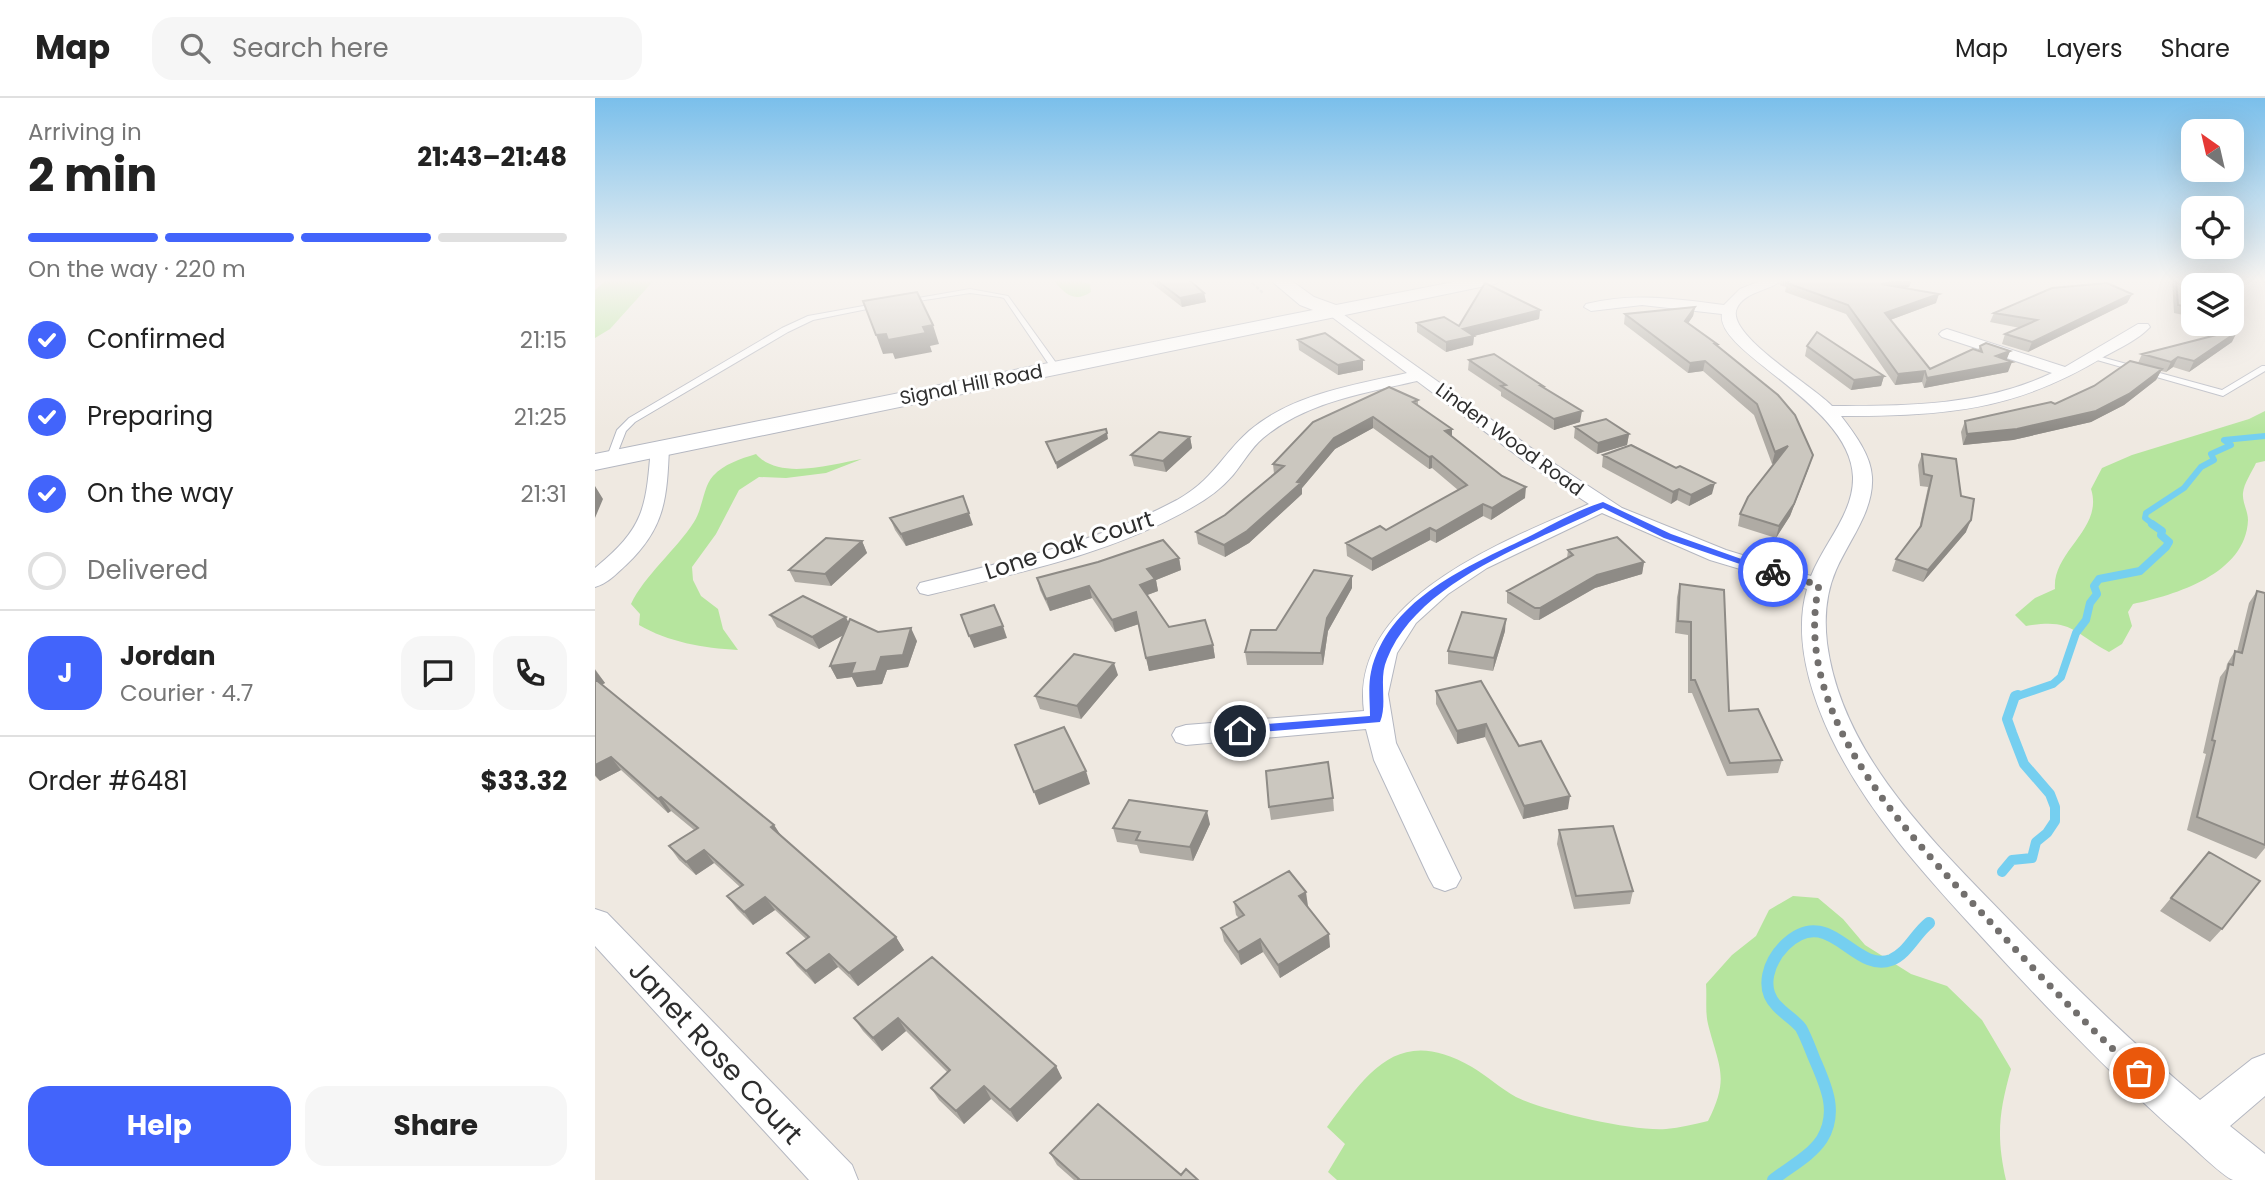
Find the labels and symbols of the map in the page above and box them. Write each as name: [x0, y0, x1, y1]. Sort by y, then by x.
north arrow: [2181, 119, 2243, 182]
street label: Signal Hill Road: [897, 357, 1045, 412]
street label: Linden Wood Road: [1430, 376, 1589, 502]
street label: Lone Oak Court: [981, 503, 1157, 587]
courier: [1738, 537, 1808, 607]
pin: [1210, 701, 1270, 761]
street label: Janet Rose Court: [620, 952, 811, 1153]
pin: [2109, 1043, 2169, 1103]

